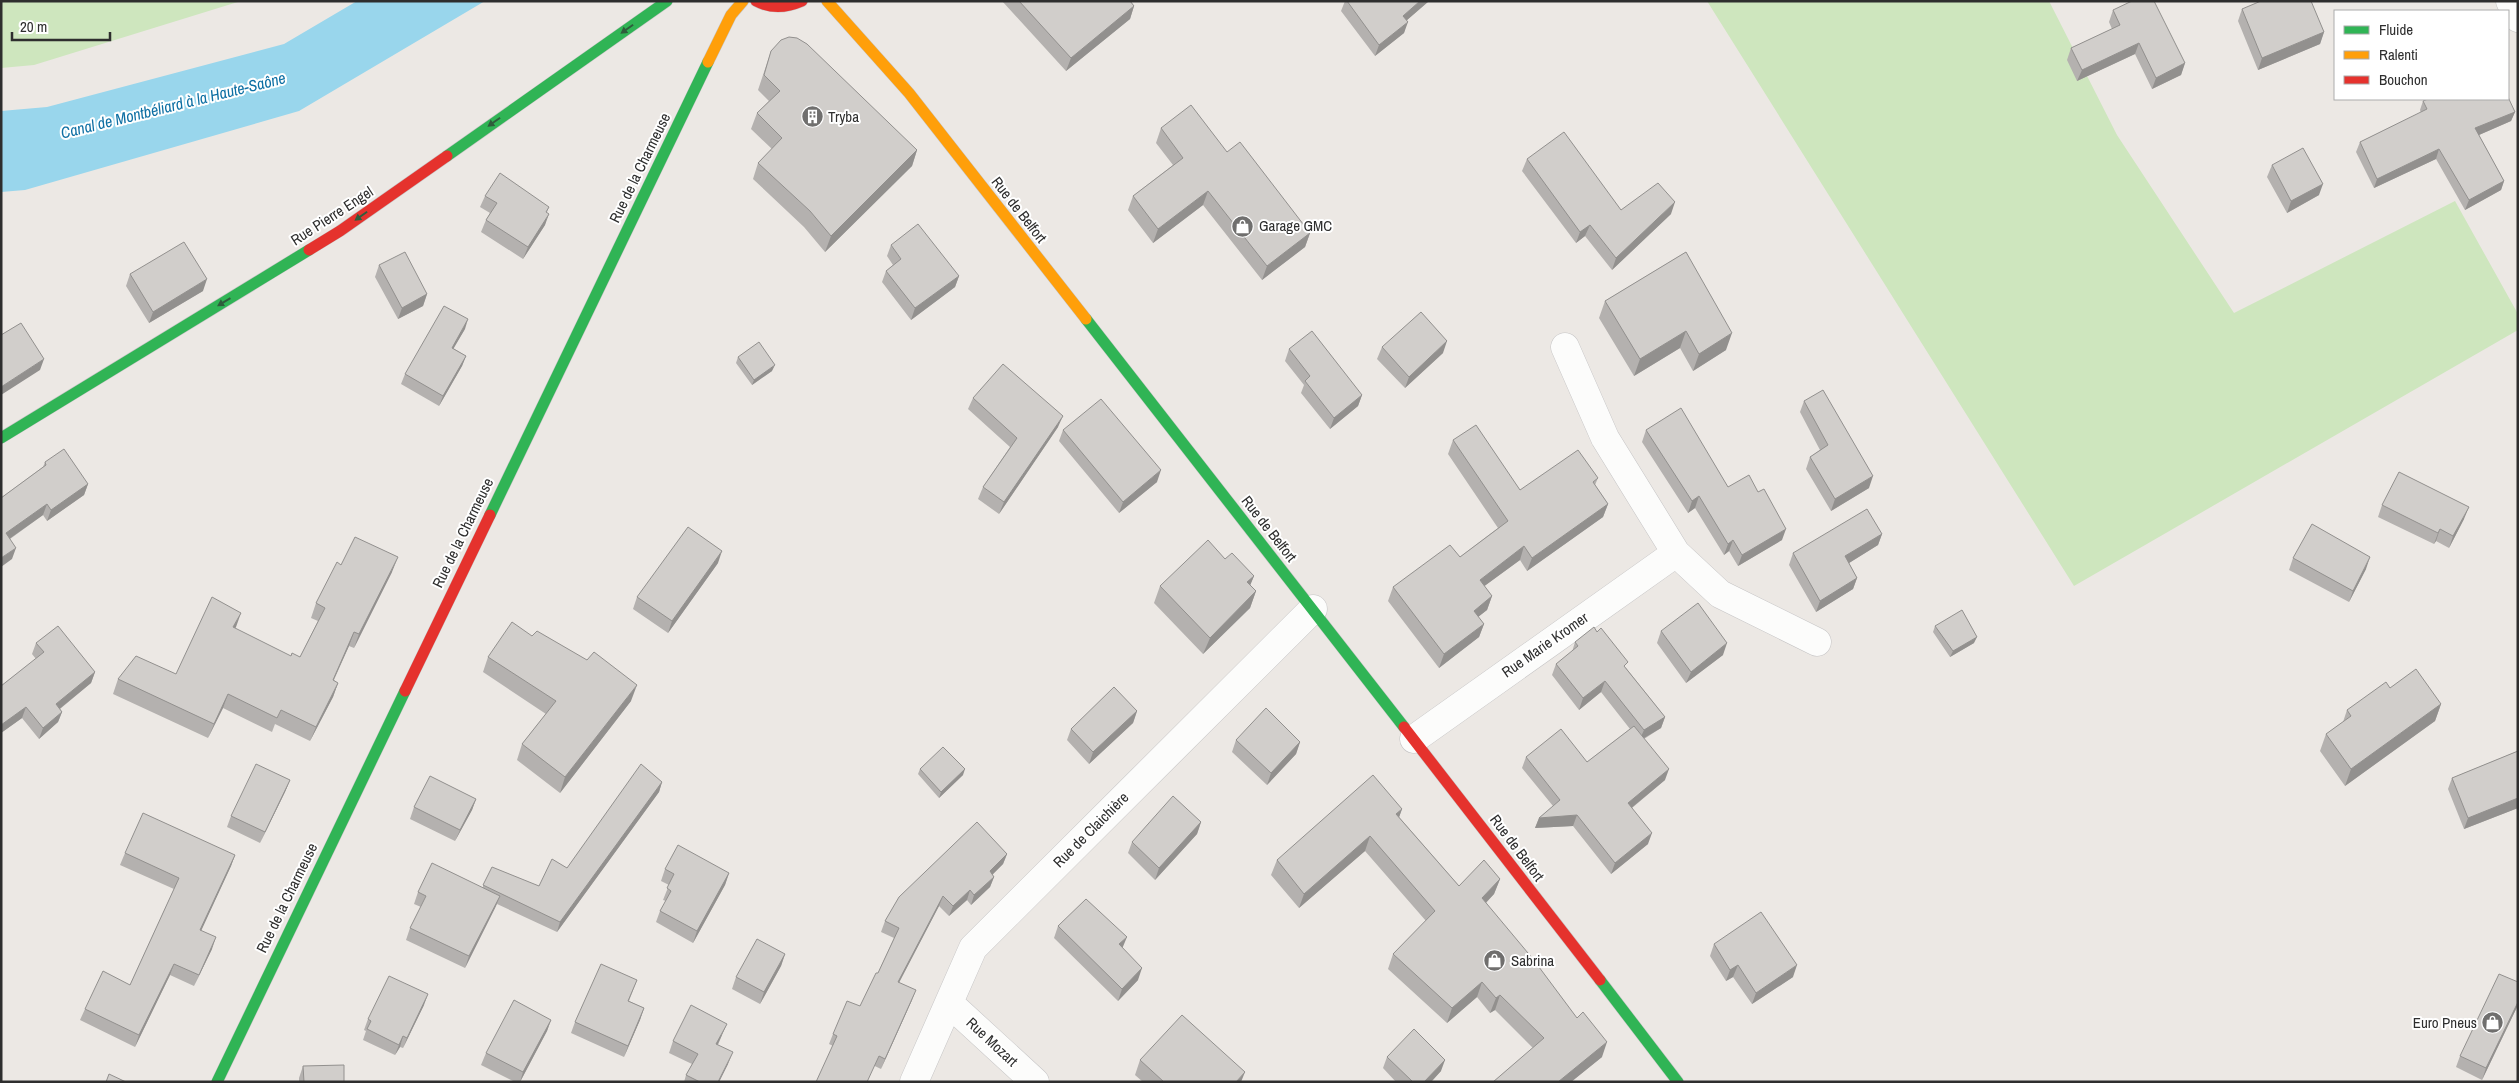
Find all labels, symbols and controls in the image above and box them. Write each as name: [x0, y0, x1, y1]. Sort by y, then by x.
scale bar: [12, 10, 110, 42]
legend: [2334, 10, 2509, 100]
text: 20 m: [20, 16, 47, 37]
text: Fluide: [2379, 19, 2413, 40]
one-way arrow: [620, 24, 634, 34]
text: Ralenti: [2379, 44, 2418, 65]
water label: Canal de Montbéliard à la Haute-Saône: [58, 66, 288, 144]
text: Bouchon: [2379, 69, 2428, 90]
building icon: Tryba: [800, 105, 824, 129]
place label: Tryba: [828, 106, 859, 127]
street label: Rue de la Charmeuse: [604, 109, 675, 226]
one-way arrow: [487, 117, 501, 127]
street label: Rue de Belfort: [987, 172, 1052, 248]
street label: Rue Pierre Engel: [286, 181, 377, 250]
one-way arrow: [354, 211, 368, 221]
shop icon: Garage GMC: [1231, 214, 1255, 238]
place label: Garage GMC: [1259, 215, 1332, 236]
one-way arrow: [217, 297, 230, 307]
street label: Rue de la Charmeuse: [427, 474, 498, 591]
street label: Rue de Belfort: [1237, 491, 1302, 567]
street label: Rue Marie Kromer: [1497, 607, 1592, 682]
street label: Rue de Claichière: [1048, 787, 1133, 872]
street label: Rue de Belfort: [1485, 810, 1550, 886]
street label: Rue de la Charmeuse: [251, 839, 322, 956]
shop icon: Sabrina: [1483, 949, 1507, 973]
place label: Sabrina: [1511, 950, 1554, 971]
shop icon: Euro Pneus: [2481, 1011, 2505, 1035]
street label: Rue Mozart: [962, 1012, 1023, 1071]
place label: Euro Pneus: [2413, 1012, 2477, 1033]

